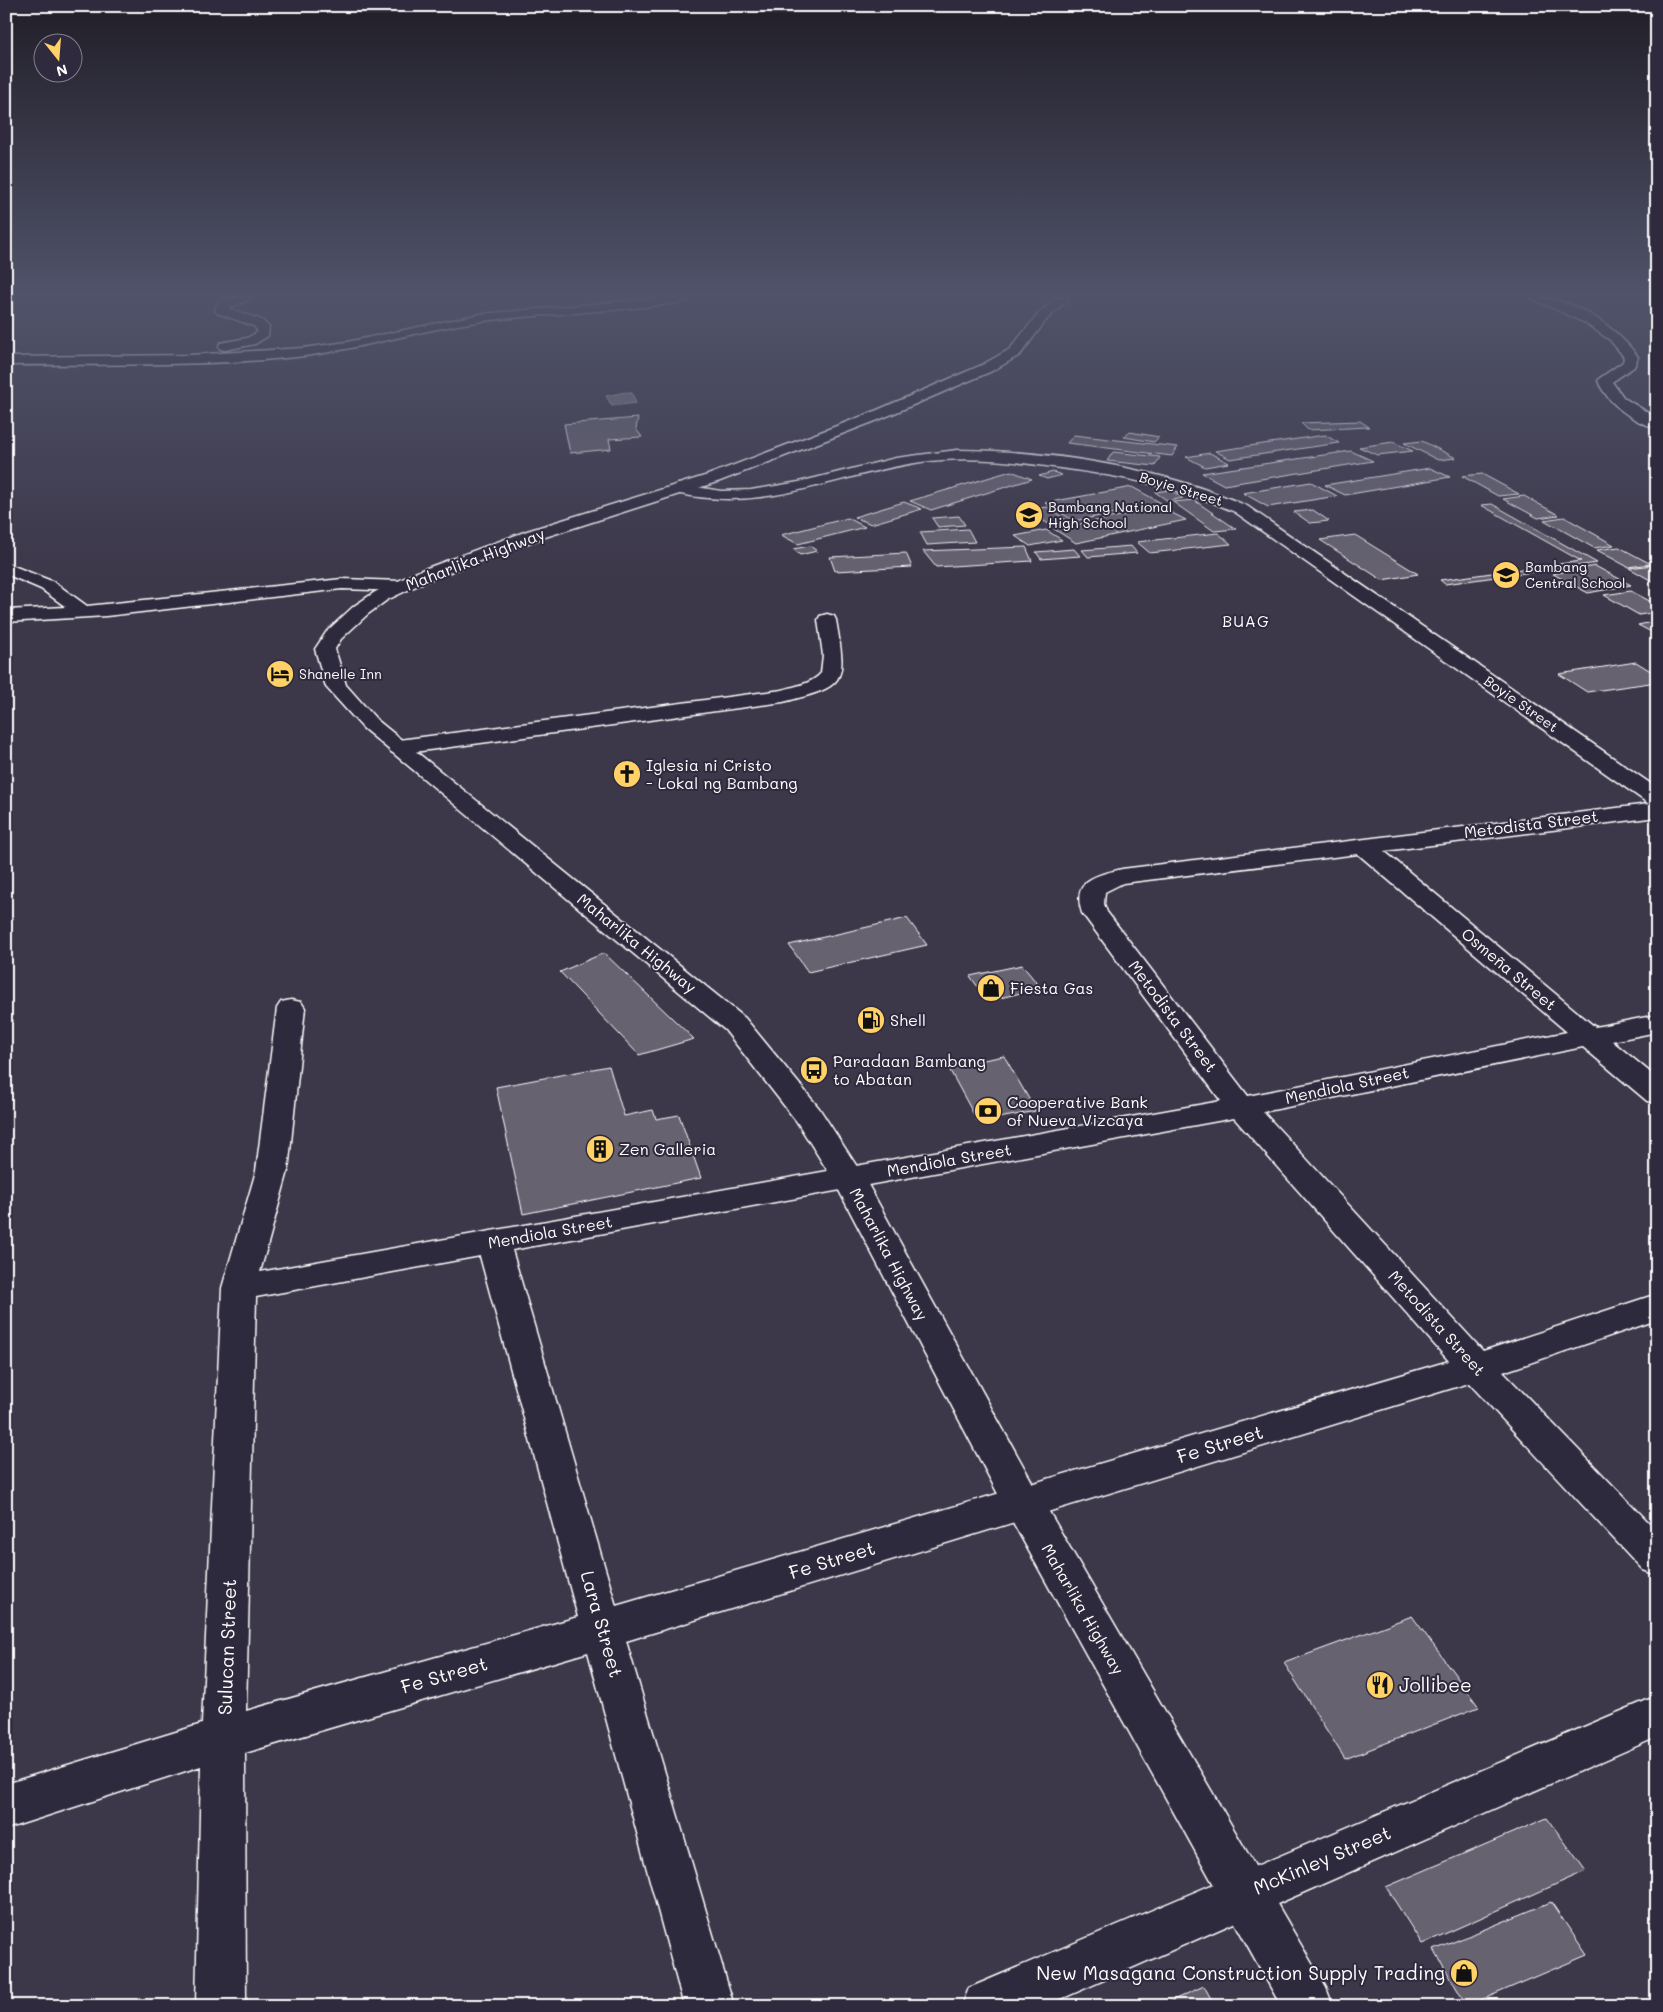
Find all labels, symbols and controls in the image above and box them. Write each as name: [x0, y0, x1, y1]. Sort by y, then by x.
north arrow: [32, 32, 82, 82]
text: N: [54, 60, 70, 82]
street label: Boyie Street: [1137, 467, 1225, 510]
place label: Bambang National High School: [1048, 497, 1172, 532]
school or university icon: Bambang National High School: [1014, 500, 1044, 530]
street label: Maharlika Highway: [402, 522, 547, 595]
place label: Bambang Central School: [1525, 557, 1625, 592]
school or university icon: Bambang Central School: [1491, 560, 1521, 590]
district label: BUAG: [1222, 610, 1270, 631]
hotel icon: Shanelle Inn: [265, 659, 295, 689]
place label: Shanelle Inn: [299, 664, 382, 683]
street label: Boyie Street: [1480, 671, 1562, 736]
place label: Iglesia ni Cristo - Lokal ng Bambang: [646, 754, 798, 793]
church icon: Iglesia ni Cristo - Lokal ng Bambang: [612, 759, 642, 789]
street label: Metodista Street: [1463, 805, 1599, 842]
street label: Maharlika Highway: [573, 888, 701, 997]
street label: Osmeña Street: [1457, 923, 1561, 1015]
street label: Metodista Street: [1124, 955, 1222, 1076]
shop icon: Fiesta Gas: [976, 973, 1006, 1003]
place label: Fiesta Gas: [1010, 977, 1093, 998]
fuel station icon: Shell: [856, 1005, 886, 1035]
place label: Shell: [890, 1009, 926, 1030]
place label: Paradaan Bambang to Abatan: [833, 1050, 986, 1089]
bus stop icon: Paradaan Bambang to Abatan: [799, 1055, 829, 1085]
street label: Mendiola Street: [1283, 1061, 1411, 1108]
place label: Cooperative Bank of Nueva Vizcaya: [1007, 1091, 1148, 1130]
bank icon: Cooperative Bank of Nueva Vizcaya: [973, 1096, 1003, 1126]
building icon: Zen Galleria: [585, 1134, 615, 1164]
place label: Zen Galleria: [619, 1138, 716, 1159]
street label: Mendiola Street: [885, 1138, 1013, 1181]
street label: Maharlika Highway: [846, 1184, 933, 1324]
street label: Mendiola Street: [486, 1210, 614, 1253]
street label: Metodista Street: [1384, 1265, 1490, 1380]
street label: Fe Street: [1174, 1419, 1266, 1468]
street label: Fe Street: [786, 1535, 878, 1584]
street label: Maharlika Highway: [1037, 1540, 1129, 1678]
street label: Lara Street: [575, 1568, 630, 1680]
street label: Sulucan Street: [212, 1578, 241, 1716]
street label: Fe Street: [398, 1650, 490, 1699]
restaurant icon: Jollibee: [1365, 1670, 1395, 1700]
place label: Jollibee: [1399, 1672, 1472, 1697]
street label: McKinley Street: [1249, 1819, 1394, 1900]
shop icon: New Masagana Construction Supply Trading: [1449, 1958, 1479, 1988]
place label: New Masagana Construction Supply Trading: [1036, 1960, 1445, 1985]

